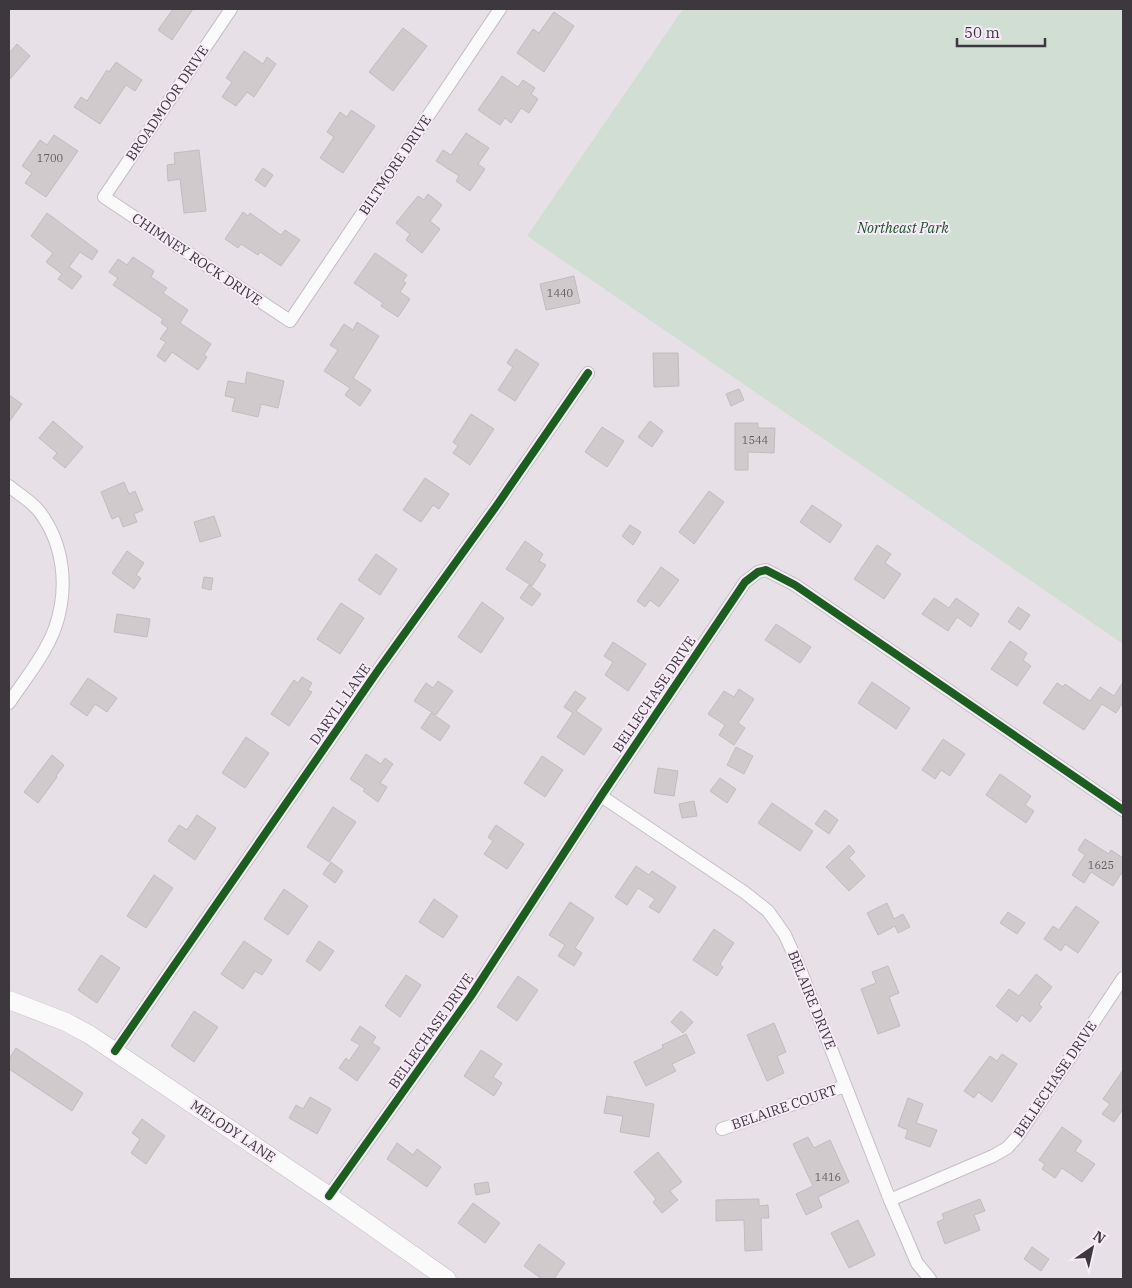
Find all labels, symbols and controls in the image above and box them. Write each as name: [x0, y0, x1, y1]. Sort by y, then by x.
scale bar: [957, 15, 1044, 47]
text: 50 m: [964, 23, 1000, 42]
street label: BROADMOOR DRIVE: [122, 42, 212, 164]
street label: BILTMORE DRIVE: [355, 111, 435, 219]
house number: 1700: [37, 151, 64, 165]
street label: CHIMNEY ROCK DRIVE: [129, 209, 265, 309]
park label: Northeast Park: [856, 219, 949, 237]
house number: 1440: [547, 286, 574, 300]
house number: 1544: [742, 433, 769, 447]
street label: BELLECHASE DRIVE: [608, 632, 700, 756]
street label: DARYLL LANE: [305, 660, 375, 748]
house number: 1625: [1088, 858, 1114, 872]
street label: BELAIRE DRIVE: [784, 948, 840, 1052]
street label: BELLECHASE DRIVE: [384, 970, 478, 1092]
street label: BELLECHASE DRIVE: [1009, 1017, 1101, 1141]
street label: BELAIRE COURT: [729, 1081, 839, 1133]
street label: MELODY LANE: [187, 1096, 279, 1166]
house number: 1416: [815, 1170, 841, 1184]
north arrow: [1067, 1223, 1117, 1273]
text: N: [1090, 1227, 1109, 1248]

